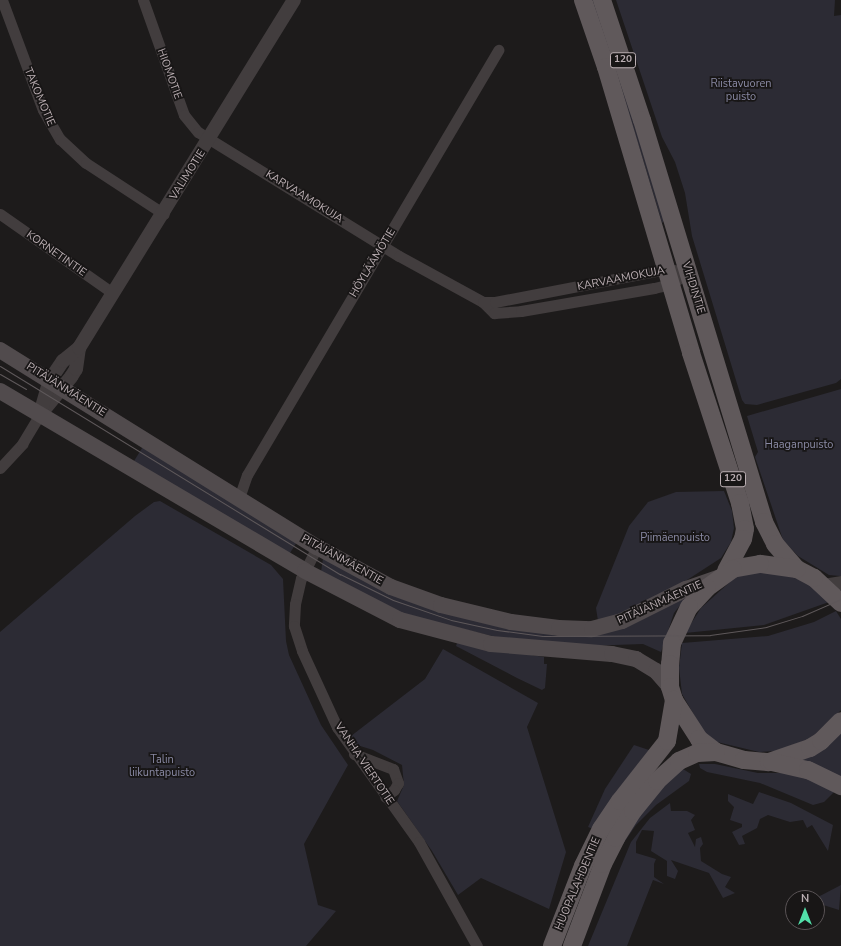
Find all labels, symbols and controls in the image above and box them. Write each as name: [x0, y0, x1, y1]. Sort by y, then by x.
street label: HIOMOTIE: [154, 47, 184, 101]
road number: 120: [610, 52, 636, 68]
street label: TAKOMOTIE: [21, 66, 57, 128]
park label: Riistavuoren puisto: [710, 78, 772, 104]
street label: VALIMOTIE: [167, 147, 209, 203]
street label: KARVAAMOKUJA: [263, 168, 345, 226]
street label: HÖYLÄÄMÖTIE: [347, 226, 399, 300]
street label: KORNETINTIE: [23, 228, 89, 280]
street label: VIHDINTIE: [679, 260, 707, 316]
street label: KARVAAMOKUJA: [576, 264, 666, 294]
street label: PITÄJÄNMÄENTIE: [24, 360, 108, 420]
park label: Haaganpuisto: [765, 438, 833, 452]
road number: 120: [720, 471, 746, 487]
park label: Piimäenpuisto: [640, 531, 710, 545]
street label: PITÄJÄNMÄENTIE: [299, 532, 385, 588]
street label: PITÄJÄNMÄENTIE: [616, 578, 704, 628]
street label: VANHA VIERTOTIE: [332, 720, 396, 808]
park label: Talin liikuntapuisto: [129, 754, 195, 780]
street label: HUOPALAHDENTIE: [552, 836, 604, 932]
north arrow: [785, 890, 825, 930]
text: N: [801, 891, 809, 906]

